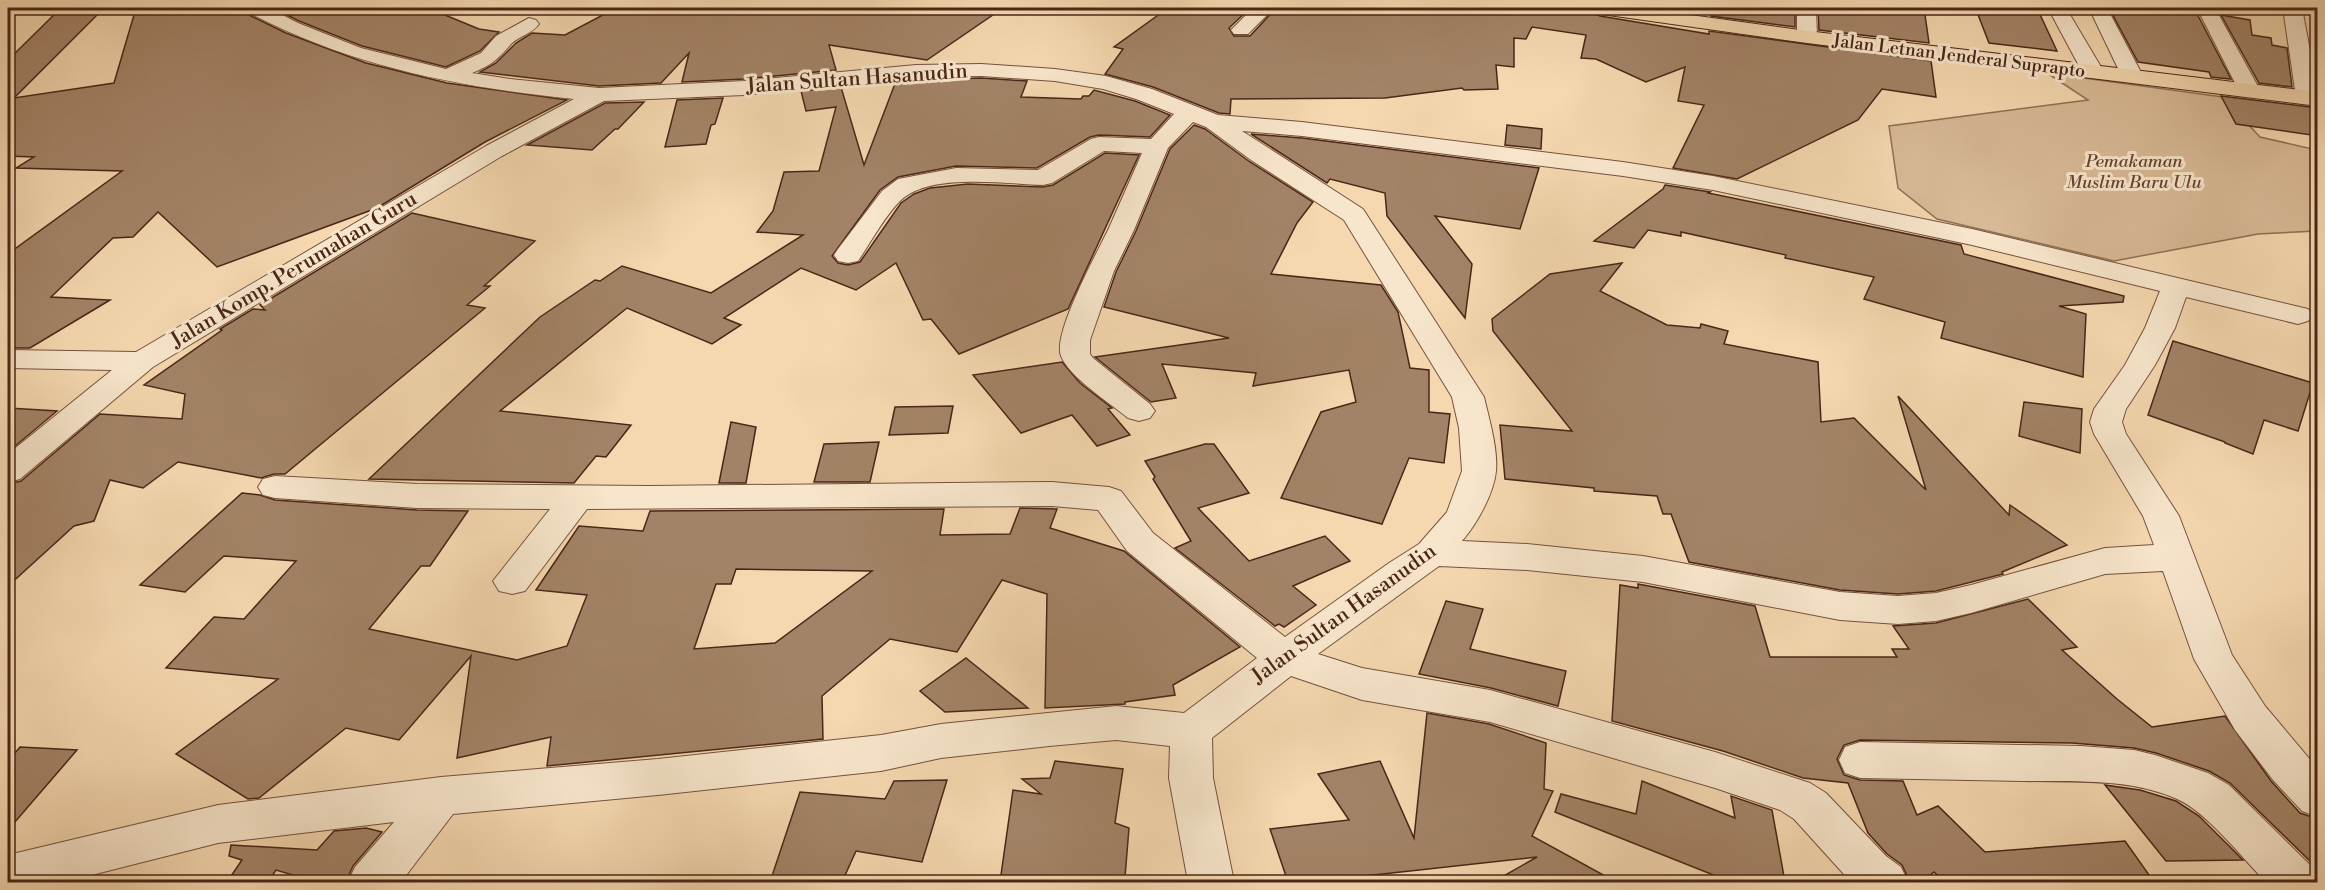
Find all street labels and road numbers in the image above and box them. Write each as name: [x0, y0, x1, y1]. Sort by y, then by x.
street label: Jalan Letnan Jenderal Suprapto: [1830, 29, 2087, 83]
street label: Jalan Sultan Hasanudin: [744, 58, 969, 100]
street label: Jalan Komp. Perumahan Guru: [165, 186, 422, 355]
street label: Jalan Sultan Hasanudin: [1246, 538, 1442, 690]

